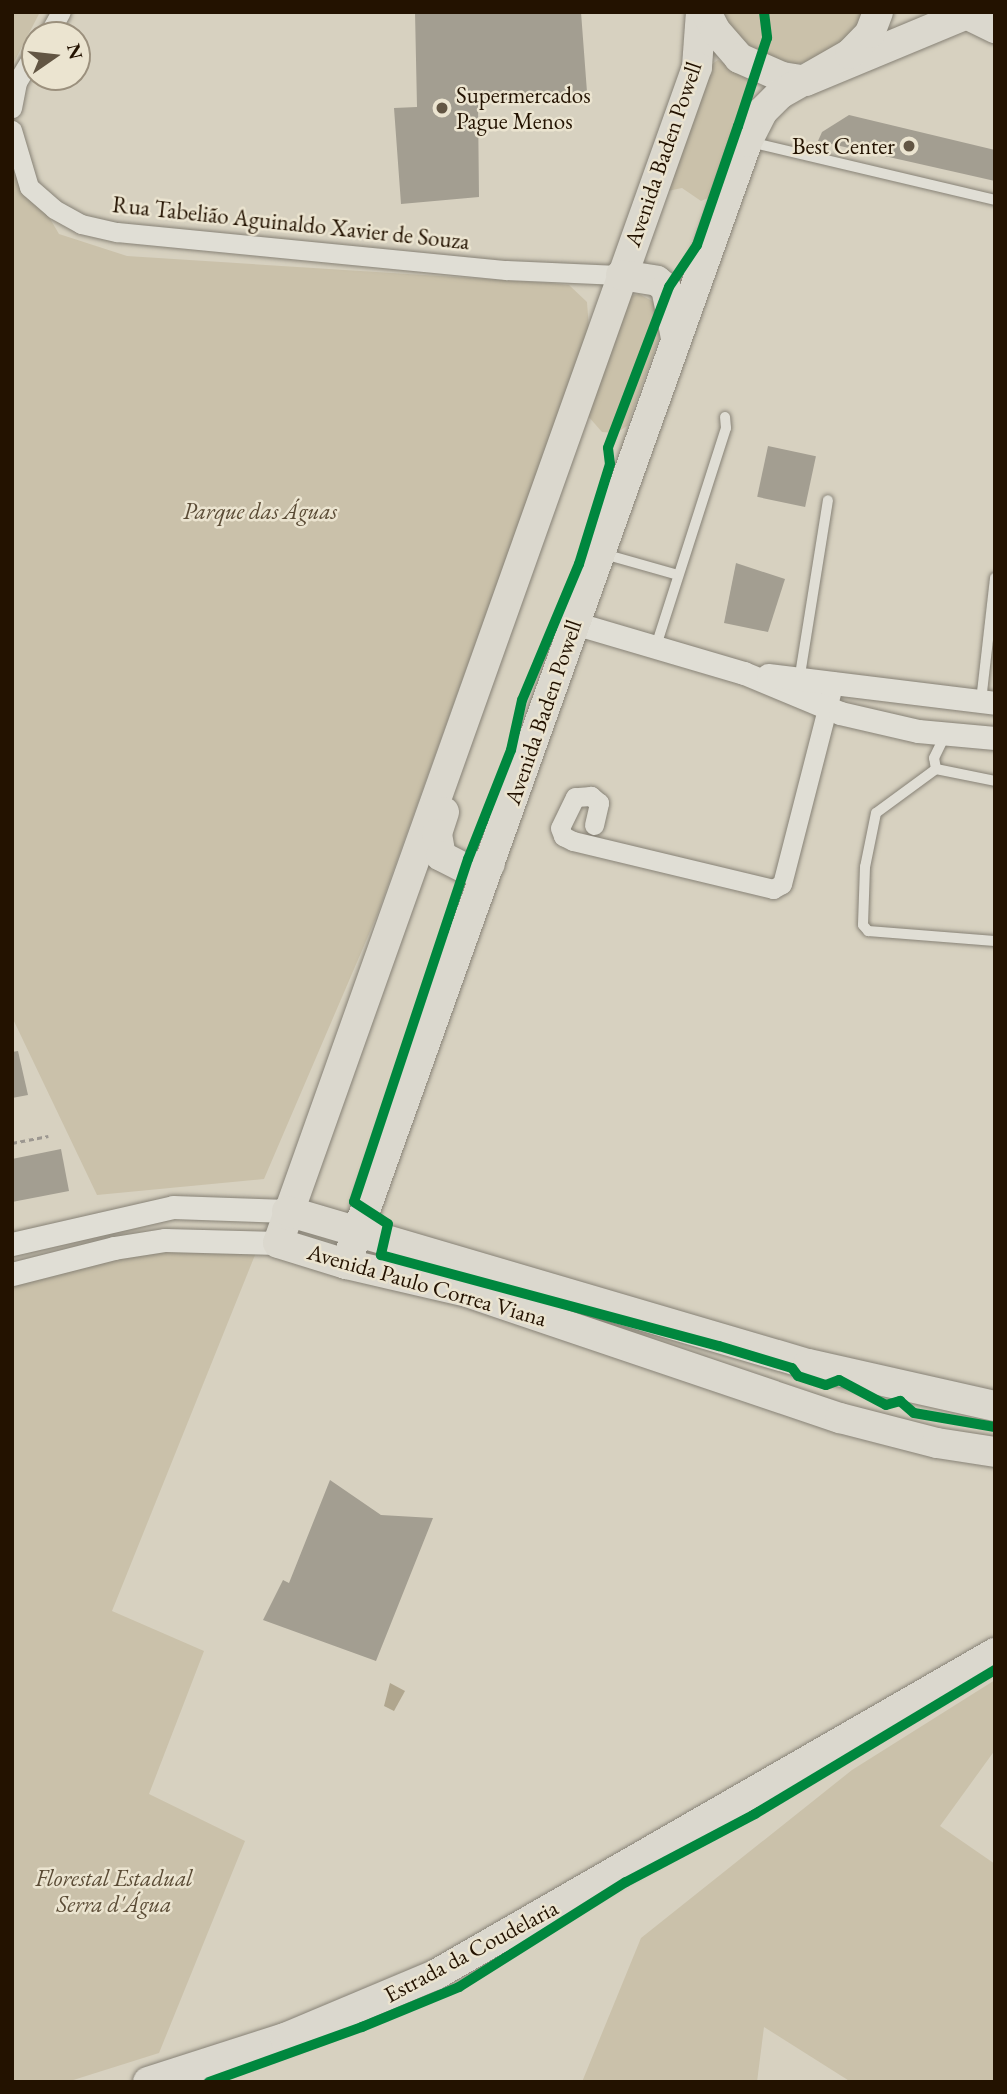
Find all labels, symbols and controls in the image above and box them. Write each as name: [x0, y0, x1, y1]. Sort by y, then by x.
north arrow: [21, 21, 91, 91]
text: N: [61, 41, 89, 62]
street label: Avenida Baden Powell: [618, 58, 708, 250]
place label: Supermercados Pague Menos: [456, 81, 591, 135]
marker: Supermercados Pague Menos: [434, 100, 450, 116]
place label: Best Center: [792, 132, 895, 160]
marker: Best Center: [901, 138, 917, 154]
street label: Rua Tabelião Aguinaldo Xavier de Souza: [111, 191, 471, 255]
park label: Parque das Águas: [183, 497, 337, 525]
street label: Avenida Baden Powell: [498, 616, 588, 808]
street label: Avenida Paulo Correa Viana: [304, 1238, 550, 1332]
park label: Florestal Estadual Serra d'Água: [35, 1864, 193, 1918]
street label: Estrada da Coudelaria: [379, 1894, 563, 2008]

